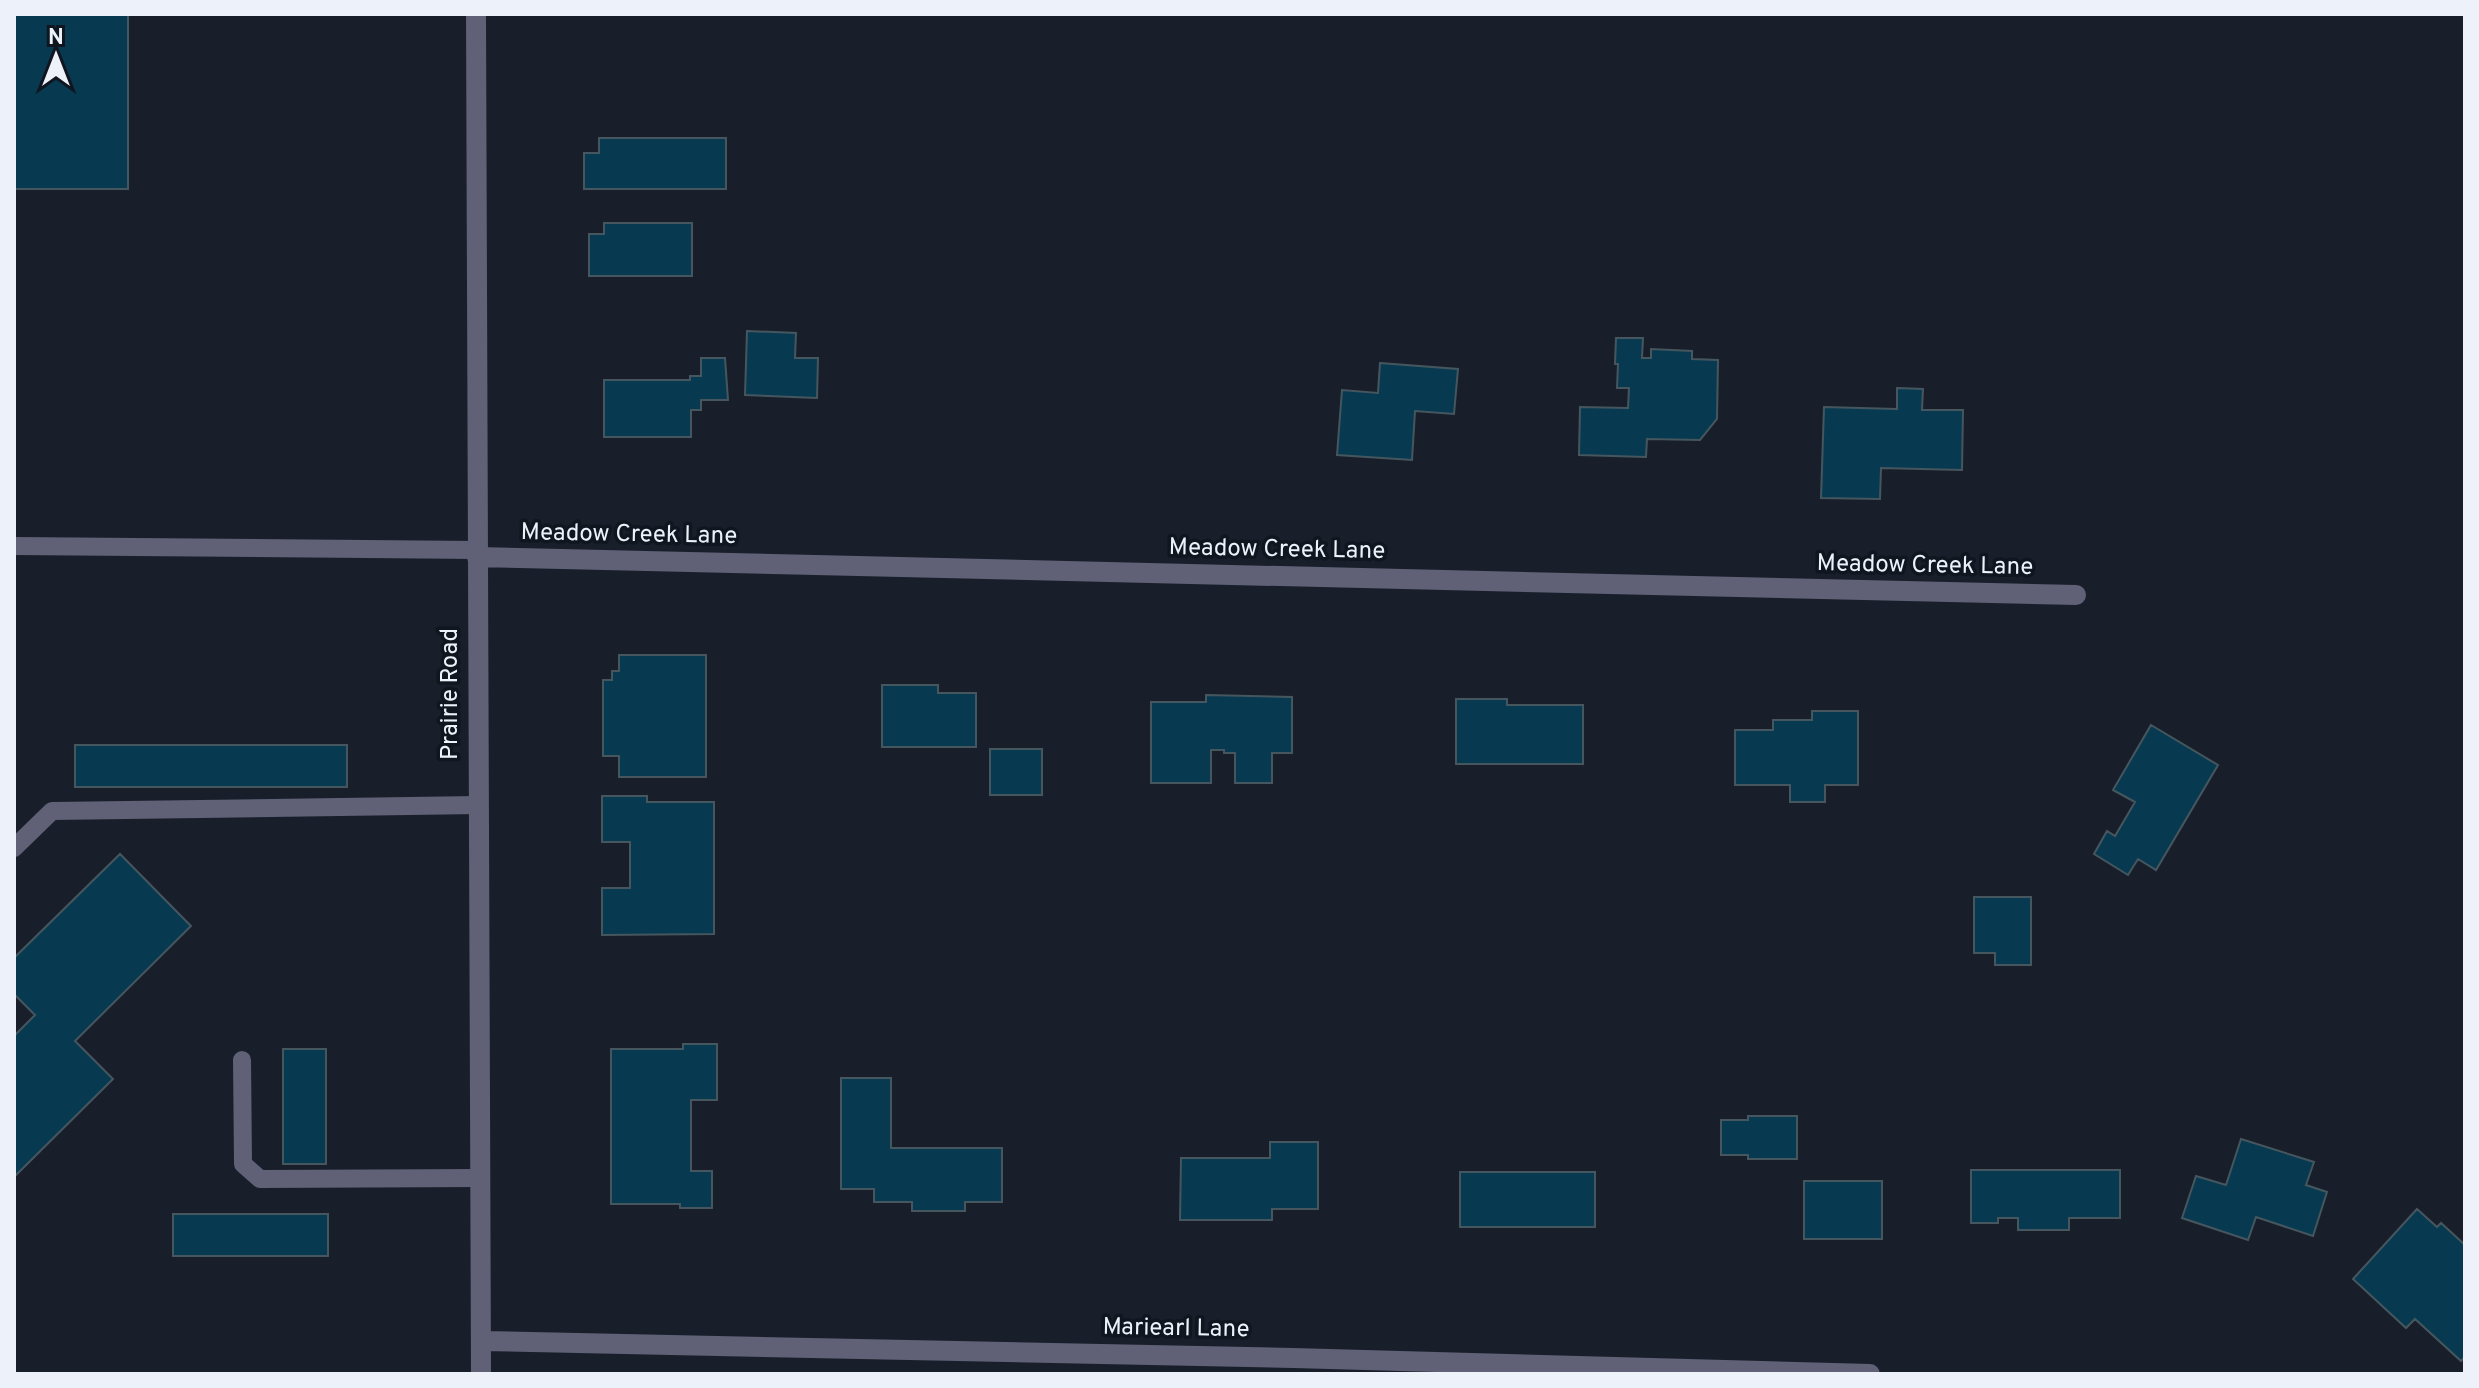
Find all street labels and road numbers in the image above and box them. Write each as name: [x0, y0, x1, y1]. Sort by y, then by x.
street label: Meadow Creek Lane: [520, 518, 738, 552]
street label: Meadow Creek Lane: [1168, 533, 1386, 567]
street label: Meadow Creek Lane: [1816, 549, 2034, 583]
street label: Prairie Road: [436, 628, 466, 760]
street label: Mariearl Lane: [1102, 1313, 1250, 1345]

